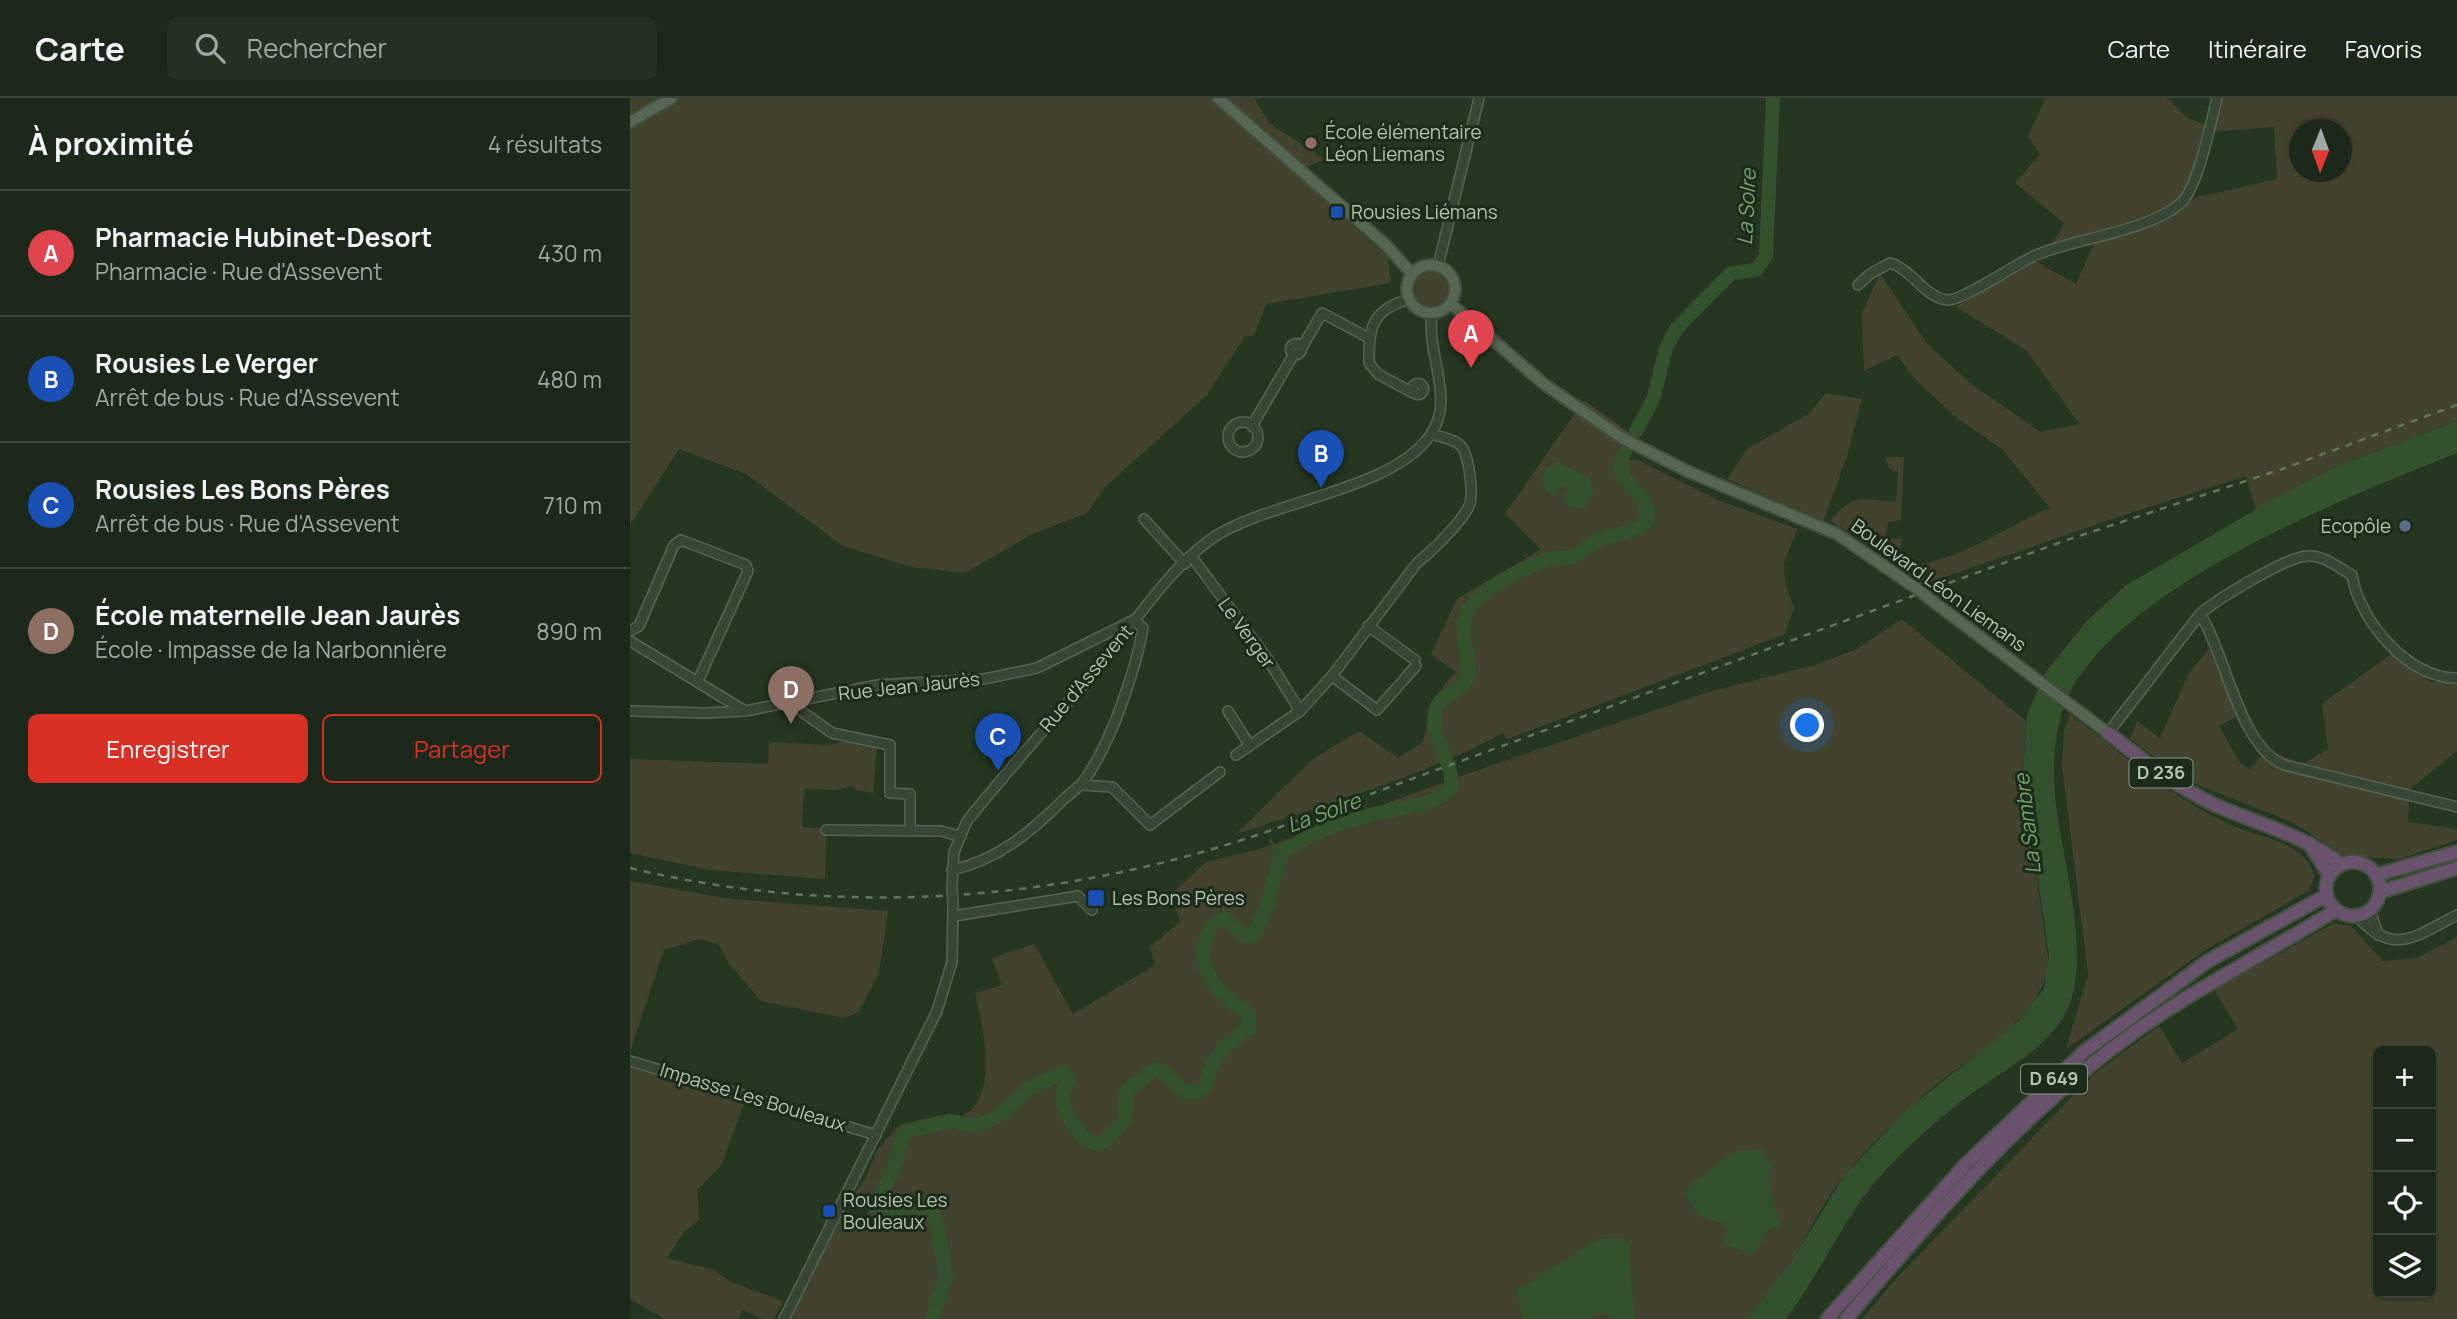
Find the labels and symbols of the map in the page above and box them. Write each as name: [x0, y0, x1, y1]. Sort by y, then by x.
place label: École élémentaire Léon Liemans: [1325, 119, 1482, 167]
north arrow: [2289, 119, 2352, 182]
marker: École élémentaire Léon Liemans: [1303, 135, 1319, 151]
water label: La Solre: [1730, 166, 1762, 246]
place label: Rousies Liémans: [1351, 199, 1498, 225]
marker: Rousies Liémans: [1329, 204, 1345, 220]
pin: A: [1448, 310, 1494, 368]
pin: B: [1298, 430, 1344, 488]
street label: Boulevard Léon Liemans: [1846, 513, 2032, 657]
place label: Ecopôle: [2321, 513, 2391, 539]
marker: Ecopôle: [2397, 518, 2413, 534]
street label: Le Verger: [1212, 592, 1282, 674]
street label: Rue d'Assevent: [1033, 619, 1139, 737]
pin: D: [768, 666, 814, 724]
street label: Rue Jean Jaurès: [837, 666, 981, 706]
your location: [1790, 708, 1824, 742]
pin: C: [975, 713, 1021, 771]
road number: D 236: [2130, 758, 2192, 788]
water label: La Sambre: [2007, 771, 2047, 876]
water label: La Solre: [1283, 785, 1366, 838]
place label: Les Bons Pères: [1112, 885, 1245, 911]
marker: Les Bons Pères: [1086, 888, 1106, 908]
street label: Impasse Les Bouleaux: [657, 1056, 849, 1138]
road number: D 649: [2021, 1064, 2087, 1094]
place label: Rousies Les Bouleaux: [843, 1187, 948, 1235]
marker: Rousies Les Bouleaux: [821, 1203, 837, 1219]

